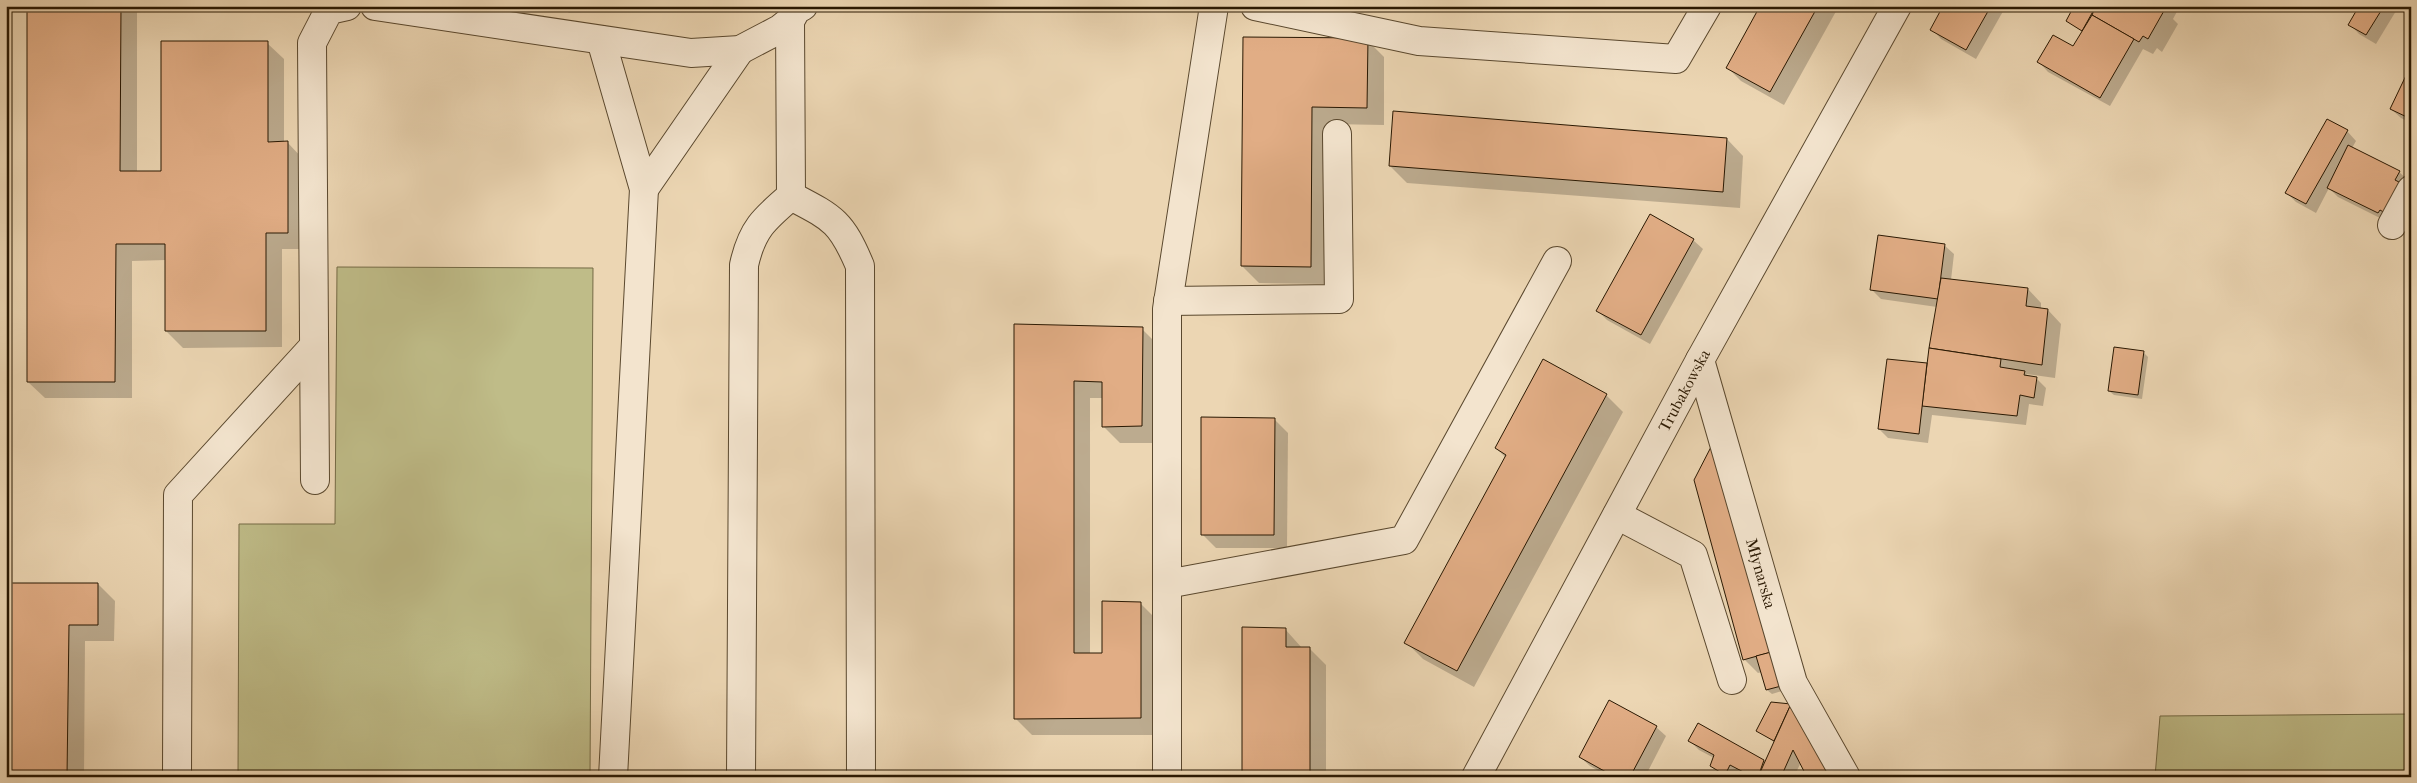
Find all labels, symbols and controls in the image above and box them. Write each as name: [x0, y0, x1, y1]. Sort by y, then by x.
street label: Trubakowska: [1654, 345, 1714, 435]
street label: Młynarska: [1742, 536, 1781, 611]

